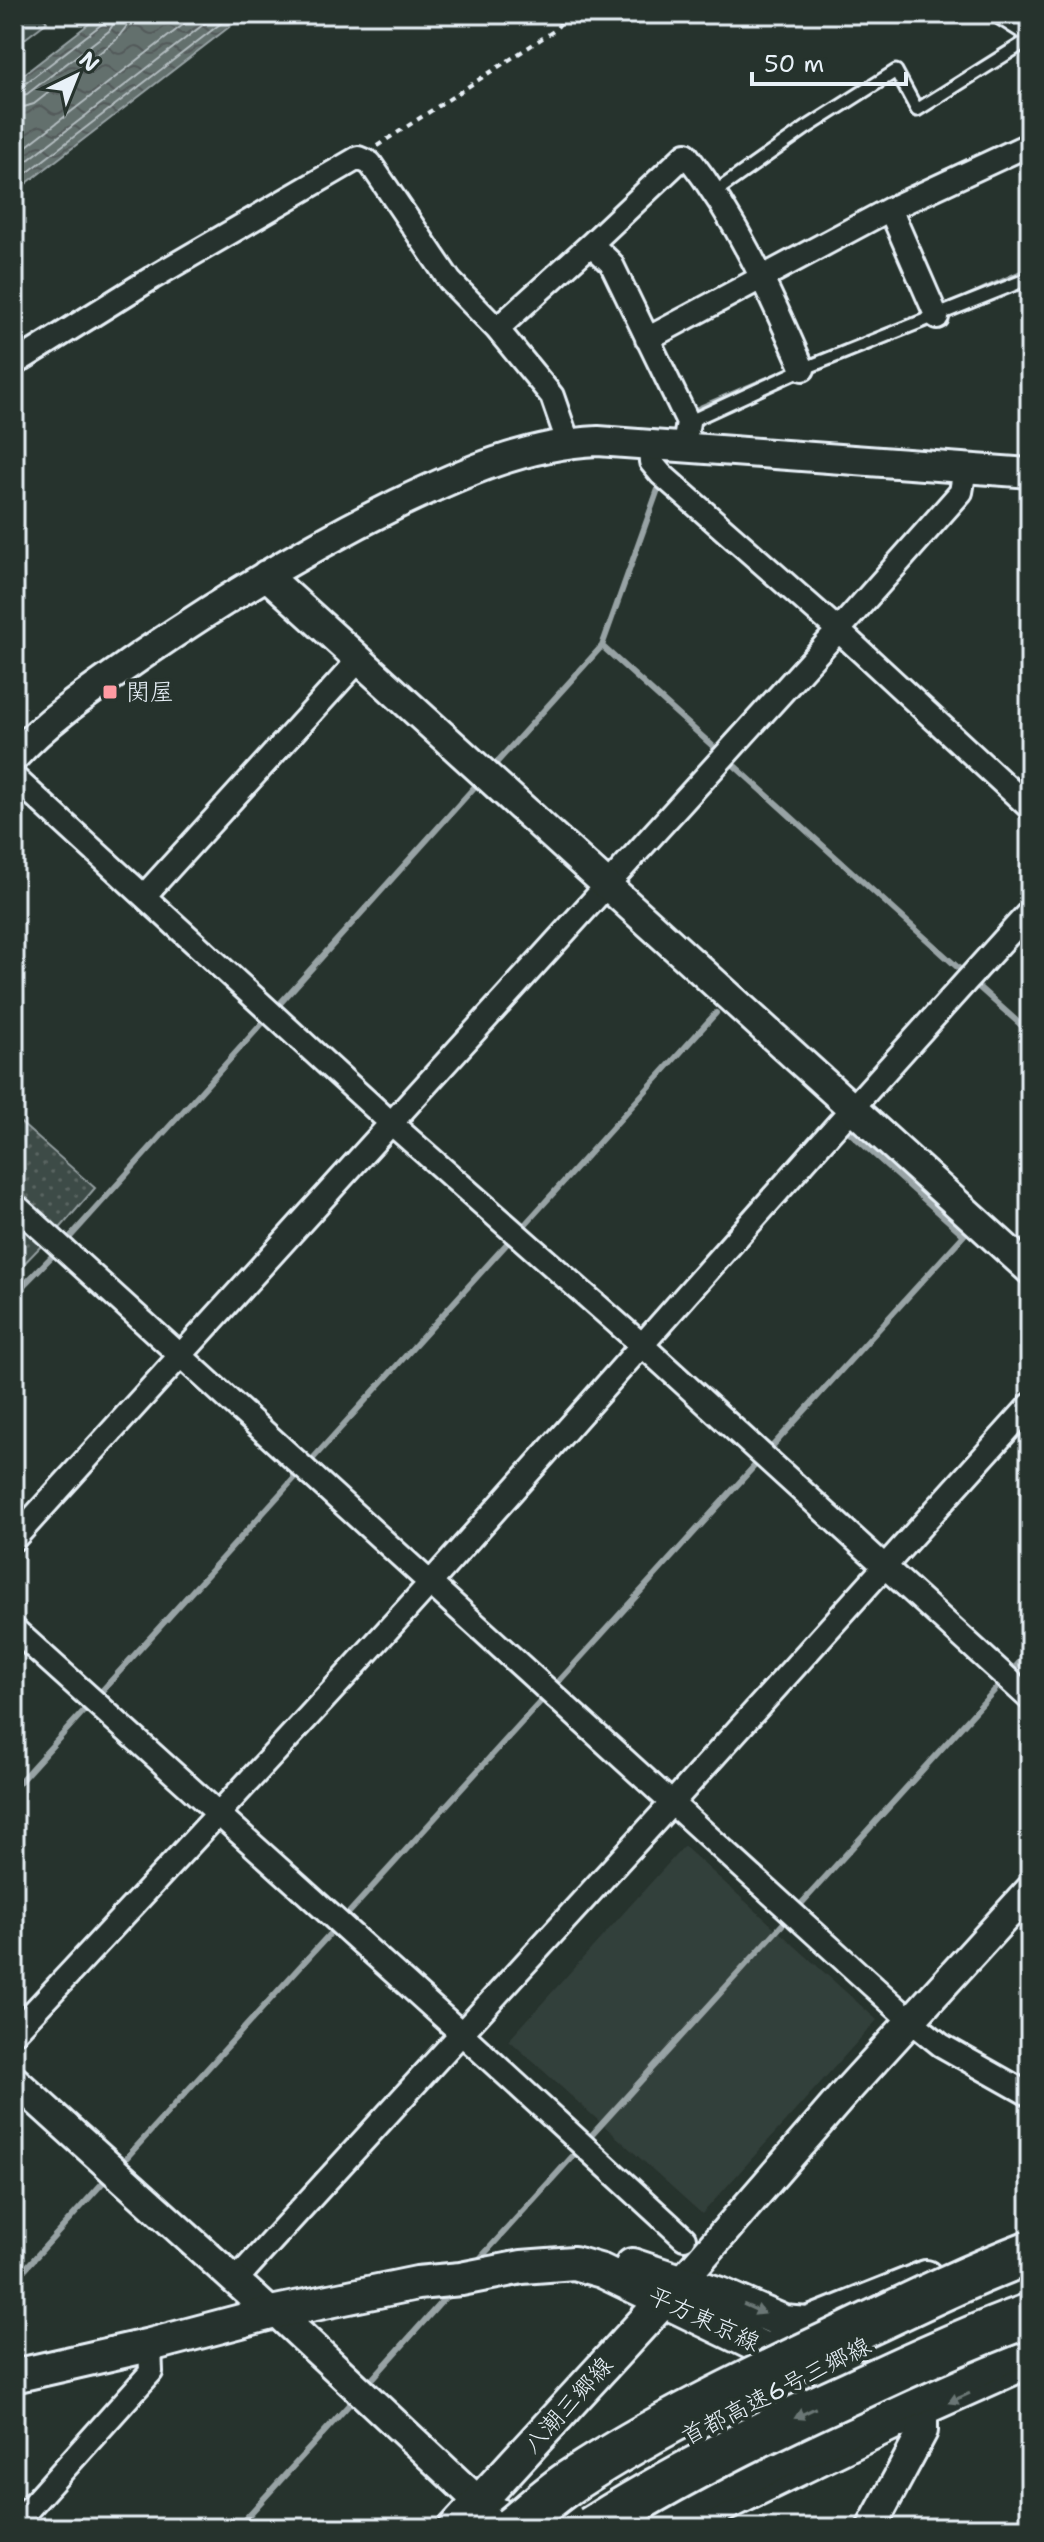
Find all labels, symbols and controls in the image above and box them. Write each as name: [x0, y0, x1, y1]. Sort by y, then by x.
north arrow: [36, 36, 116, 116]
scale bar: [752, 36, 906, 86]
text: N: [73, 45, 106, 78]
text: 50 m: [764, 48, 824, 80]
place label: 関屋: [126, 676, 174, 708]
marker: 関屋: [101, 683, 119, 701]
street label: 平方東京線: [643, 2279, 765, 2359]
one-way arrow: [743, 2303, 766, 2316]
street label: 首都高速6号三郷線: [676, 2329, 876, 2453]
street label: 八潮三郷線: [516, 2350, 620, 2460]
one-way arrow: [947, 2391, 970, 2405]
one-way arrow: [793, 2406, 816, 2420]

